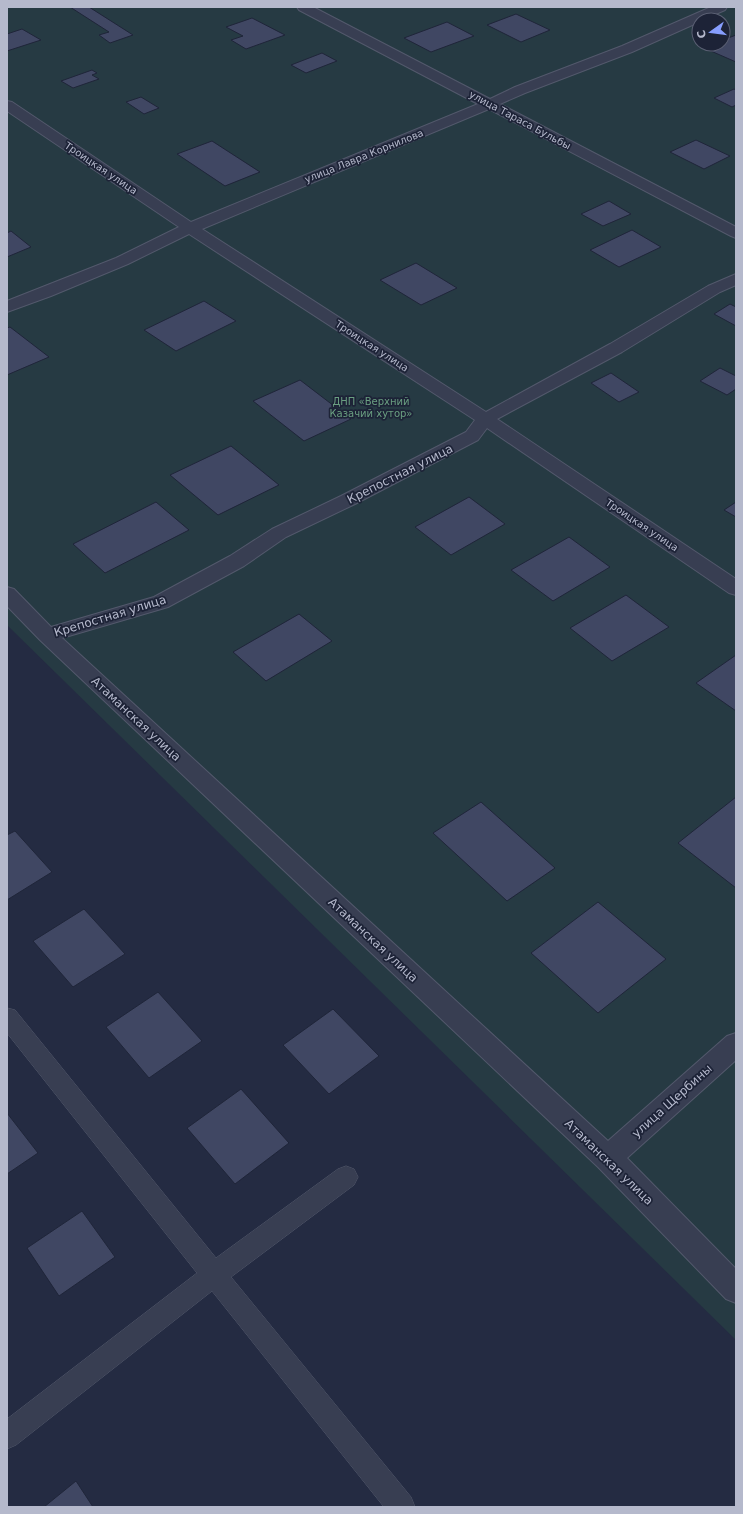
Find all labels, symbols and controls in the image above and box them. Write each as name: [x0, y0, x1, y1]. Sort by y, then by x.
north arrow: [691, 12, 731, 52]
text: С: [694, 29, 709, 40]
street label: улица Тараса Бульбы: [467, 88, 573, 152]
street label: улица Лавра Корнилова: [303, 127, 425, 185]
street label: Троицкая улица: [62, 139, 139, 196]
street label: Троицкая улица: [333, 318, 411, 374]
park label: ДНП «Верхний Казачий хутор»: [329, 396, 413, 419]
street label: Крепостная улица: [345, 441, 455, 507]
street label: Троицкая улица: [603, 496, 680, 553]
street label: Крепостная улица: [52, 592, 168, 640]
street label: Атаманская улица: [88, 674, 184, 764]
street label: Атаманская улица: [325, 895, 421, 985]
street label: улица Щербины: [629, 1061, 715, 1141]
street label: Атаманская улица: [562, 1116, 656, 1208]

